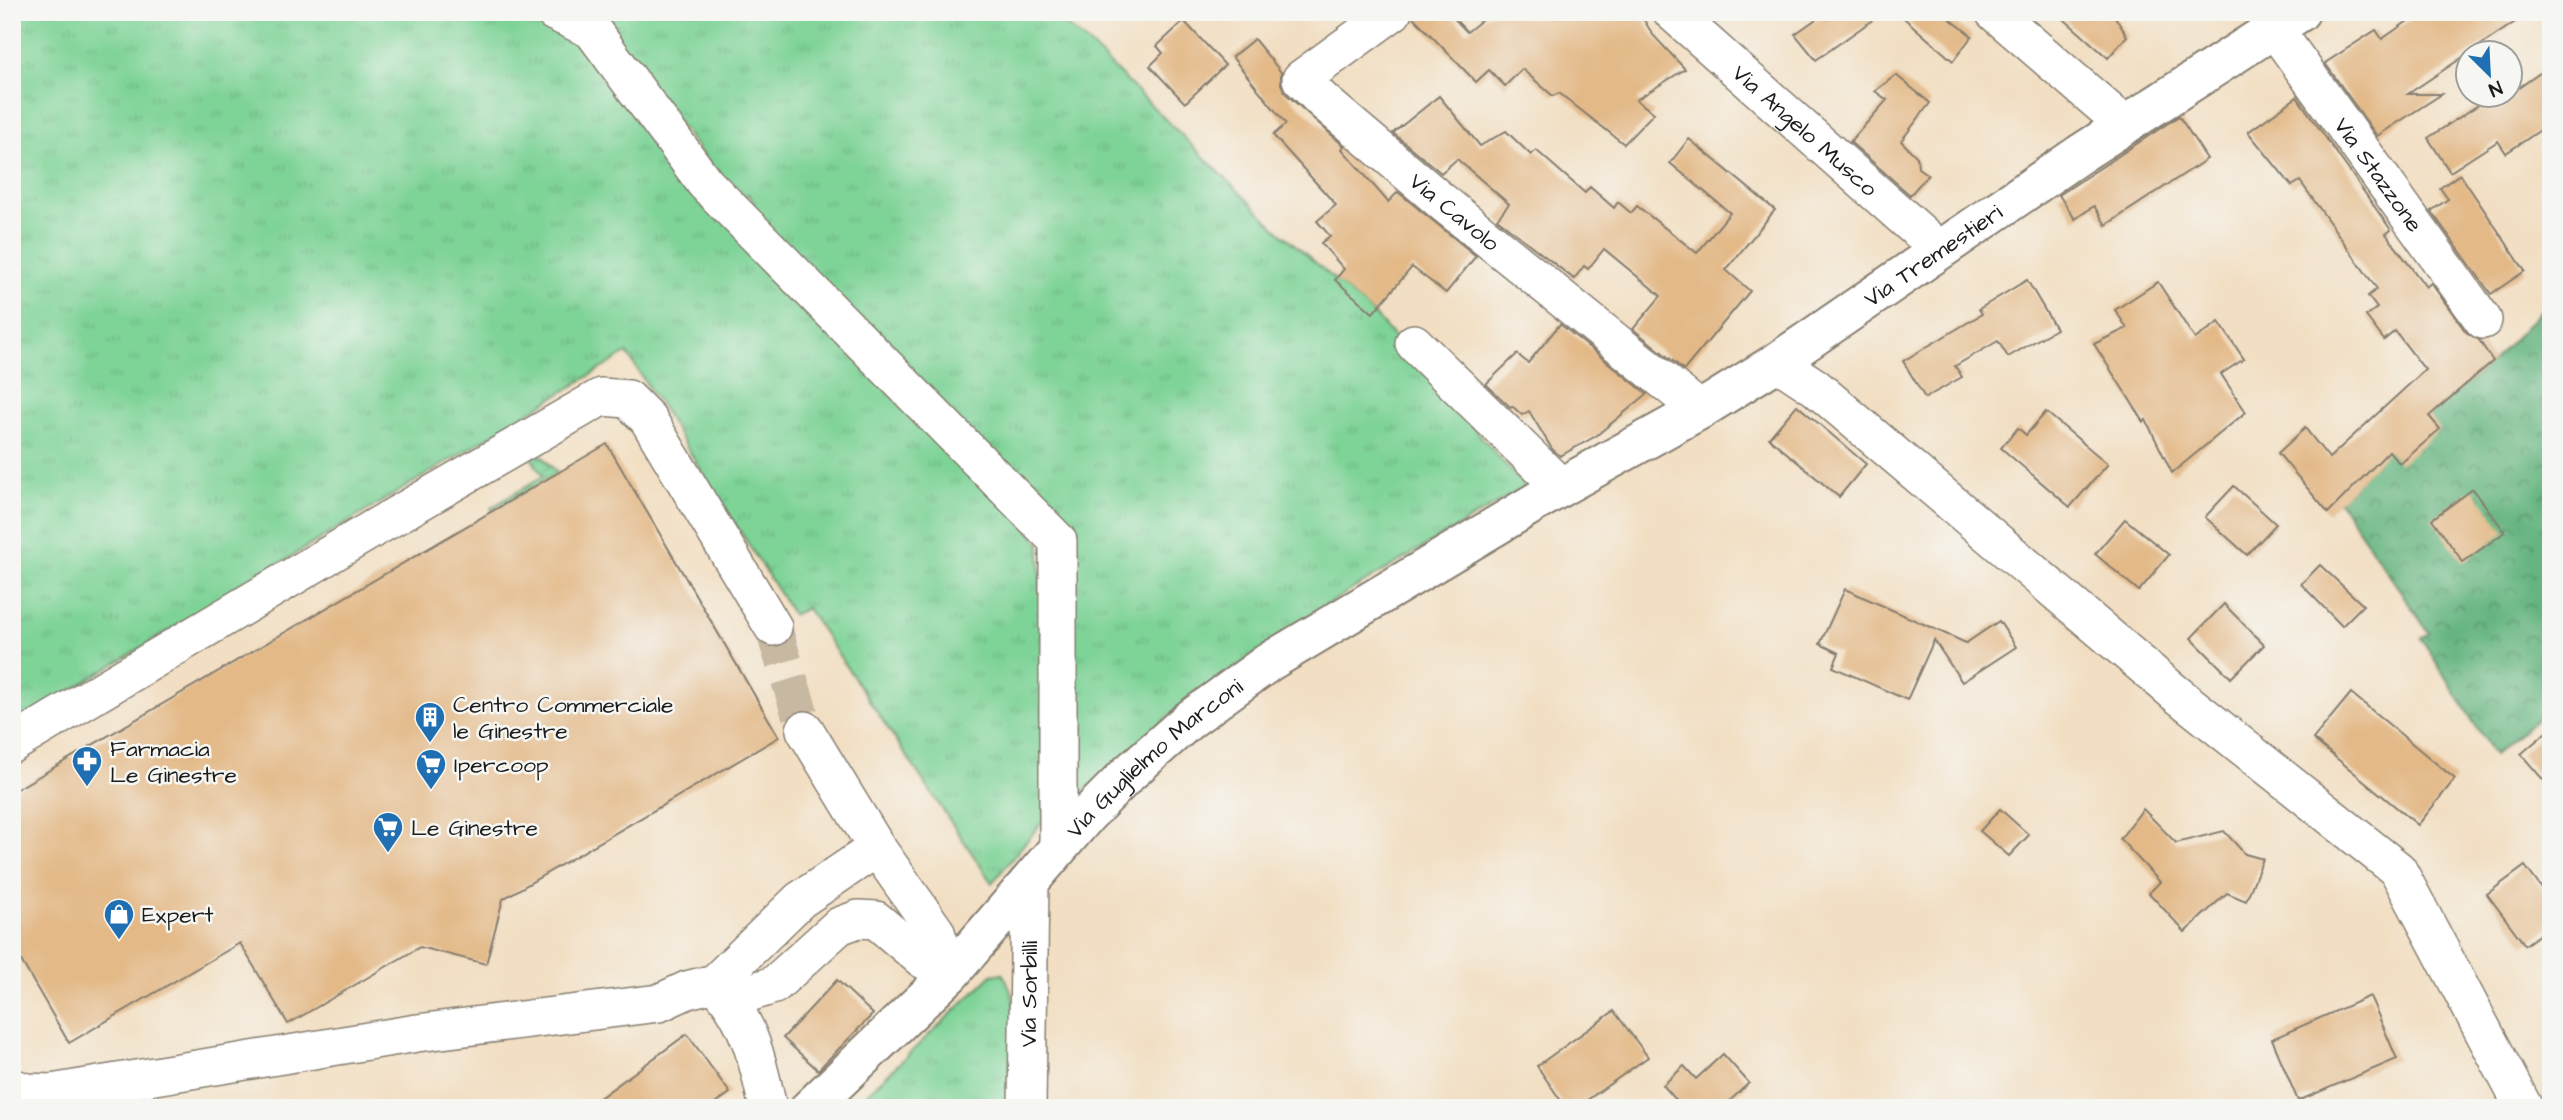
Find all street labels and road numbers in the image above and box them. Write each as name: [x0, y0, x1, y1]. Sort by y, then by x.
street label: Via Angelo Musco: [1725, 58, 1884, 204]
street label: Via Stazzone: [2326, 111, 2430, 239]
street label: Via Cavolo: [1402, 166, 1506, 259]
street label: Via Tremestieri: [1858, 197, 2010, 315]
street label: Via Guglielmo Marconi: [1059, 671, 1250, 845]
street label: Via Sorbilli: [1013, 940, 1046, 1047]

